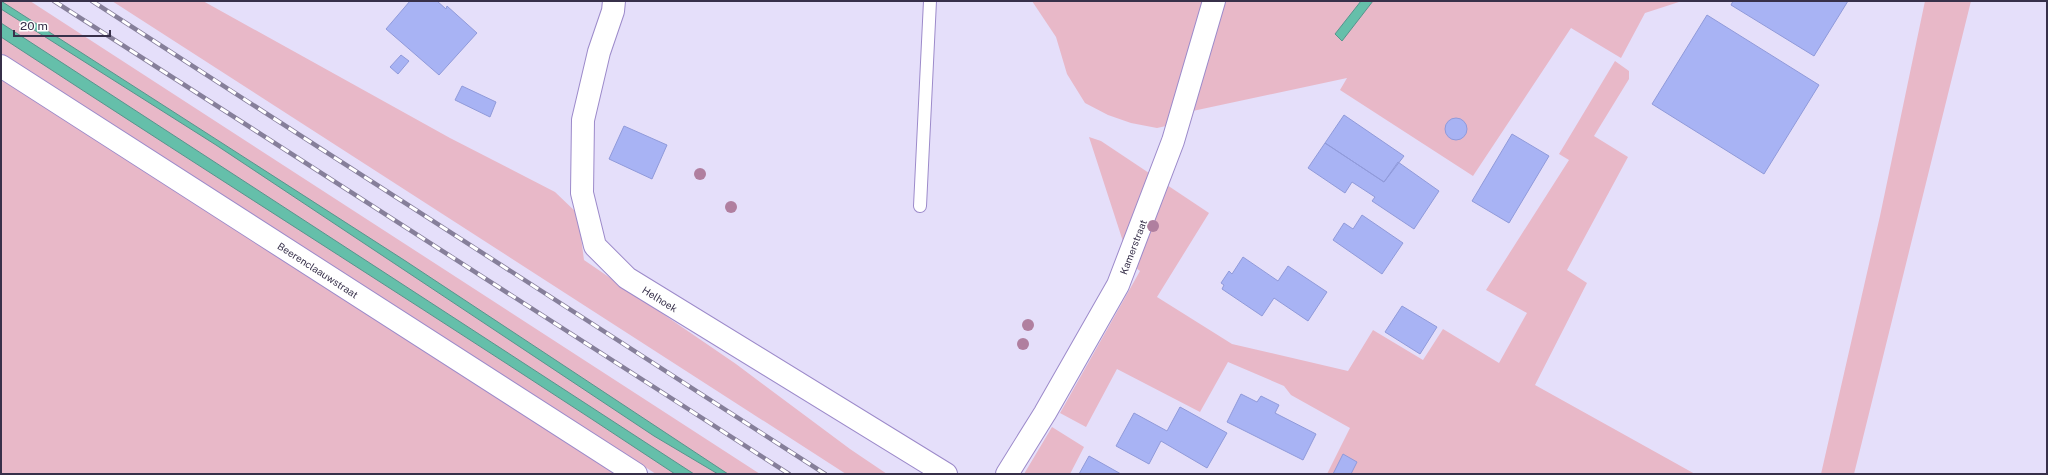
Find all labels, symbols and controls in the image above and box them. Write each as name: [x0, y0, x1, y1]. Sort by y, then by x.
scale bar: [14, 12, 110, 38]
text: 20 m: [20, 19, 48, 33]
street label: Kamerstraat: [1117, 218, 1149, 276]
street label: Beerenclaauwstraat: [276, 240, 361, 301]
street label: Helhoek: [640, 284, 680, 315]

